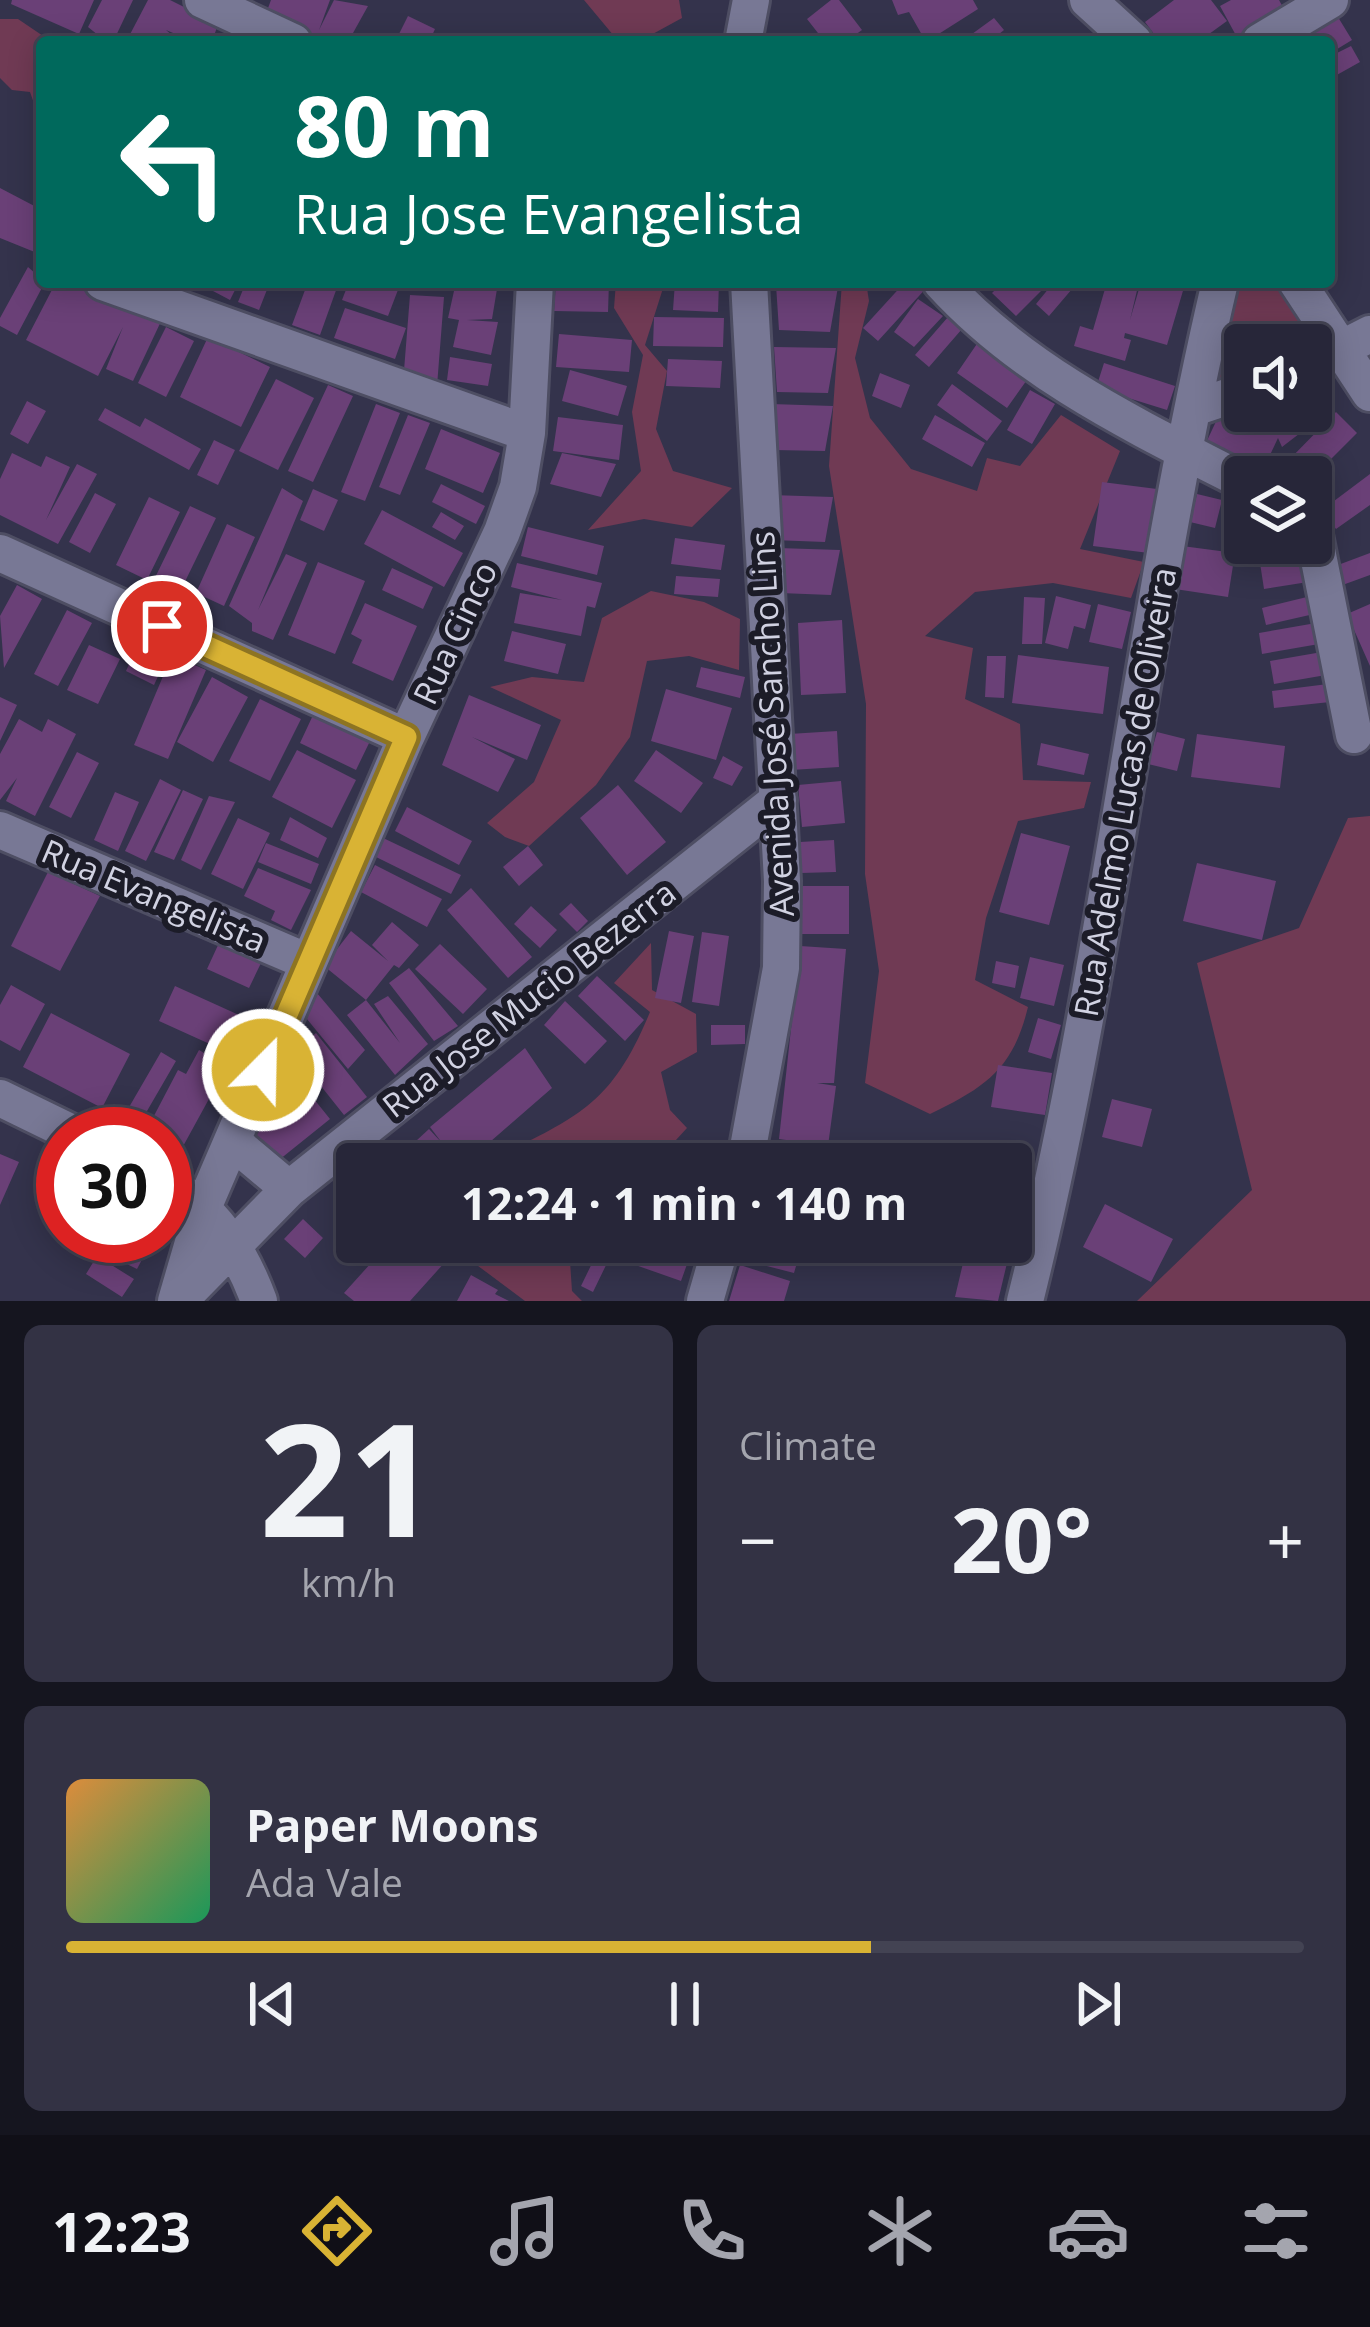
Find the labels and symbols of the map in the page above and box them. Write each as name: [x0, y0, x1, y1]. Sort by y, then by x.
street label: Avenida José Sancho Lins: [739, 530, 804, 918]
street label: Rua Cinco: [402, 554, 507, 711]
street label: Rua Adelmo Lucas de Oliveira: [1063, 564, 1186, 1020]
pin: [111, 575, 213, 677]
street label: Rua Evangelista: [35, 828, 273, 963]
street label: Rua Jose Mucio Bezerra: [373, 870, 685, 1127]
position arrow: [200, 1007, 326, 1133]
speed limit sign: 30: [36, 1107, 192, 1263]

